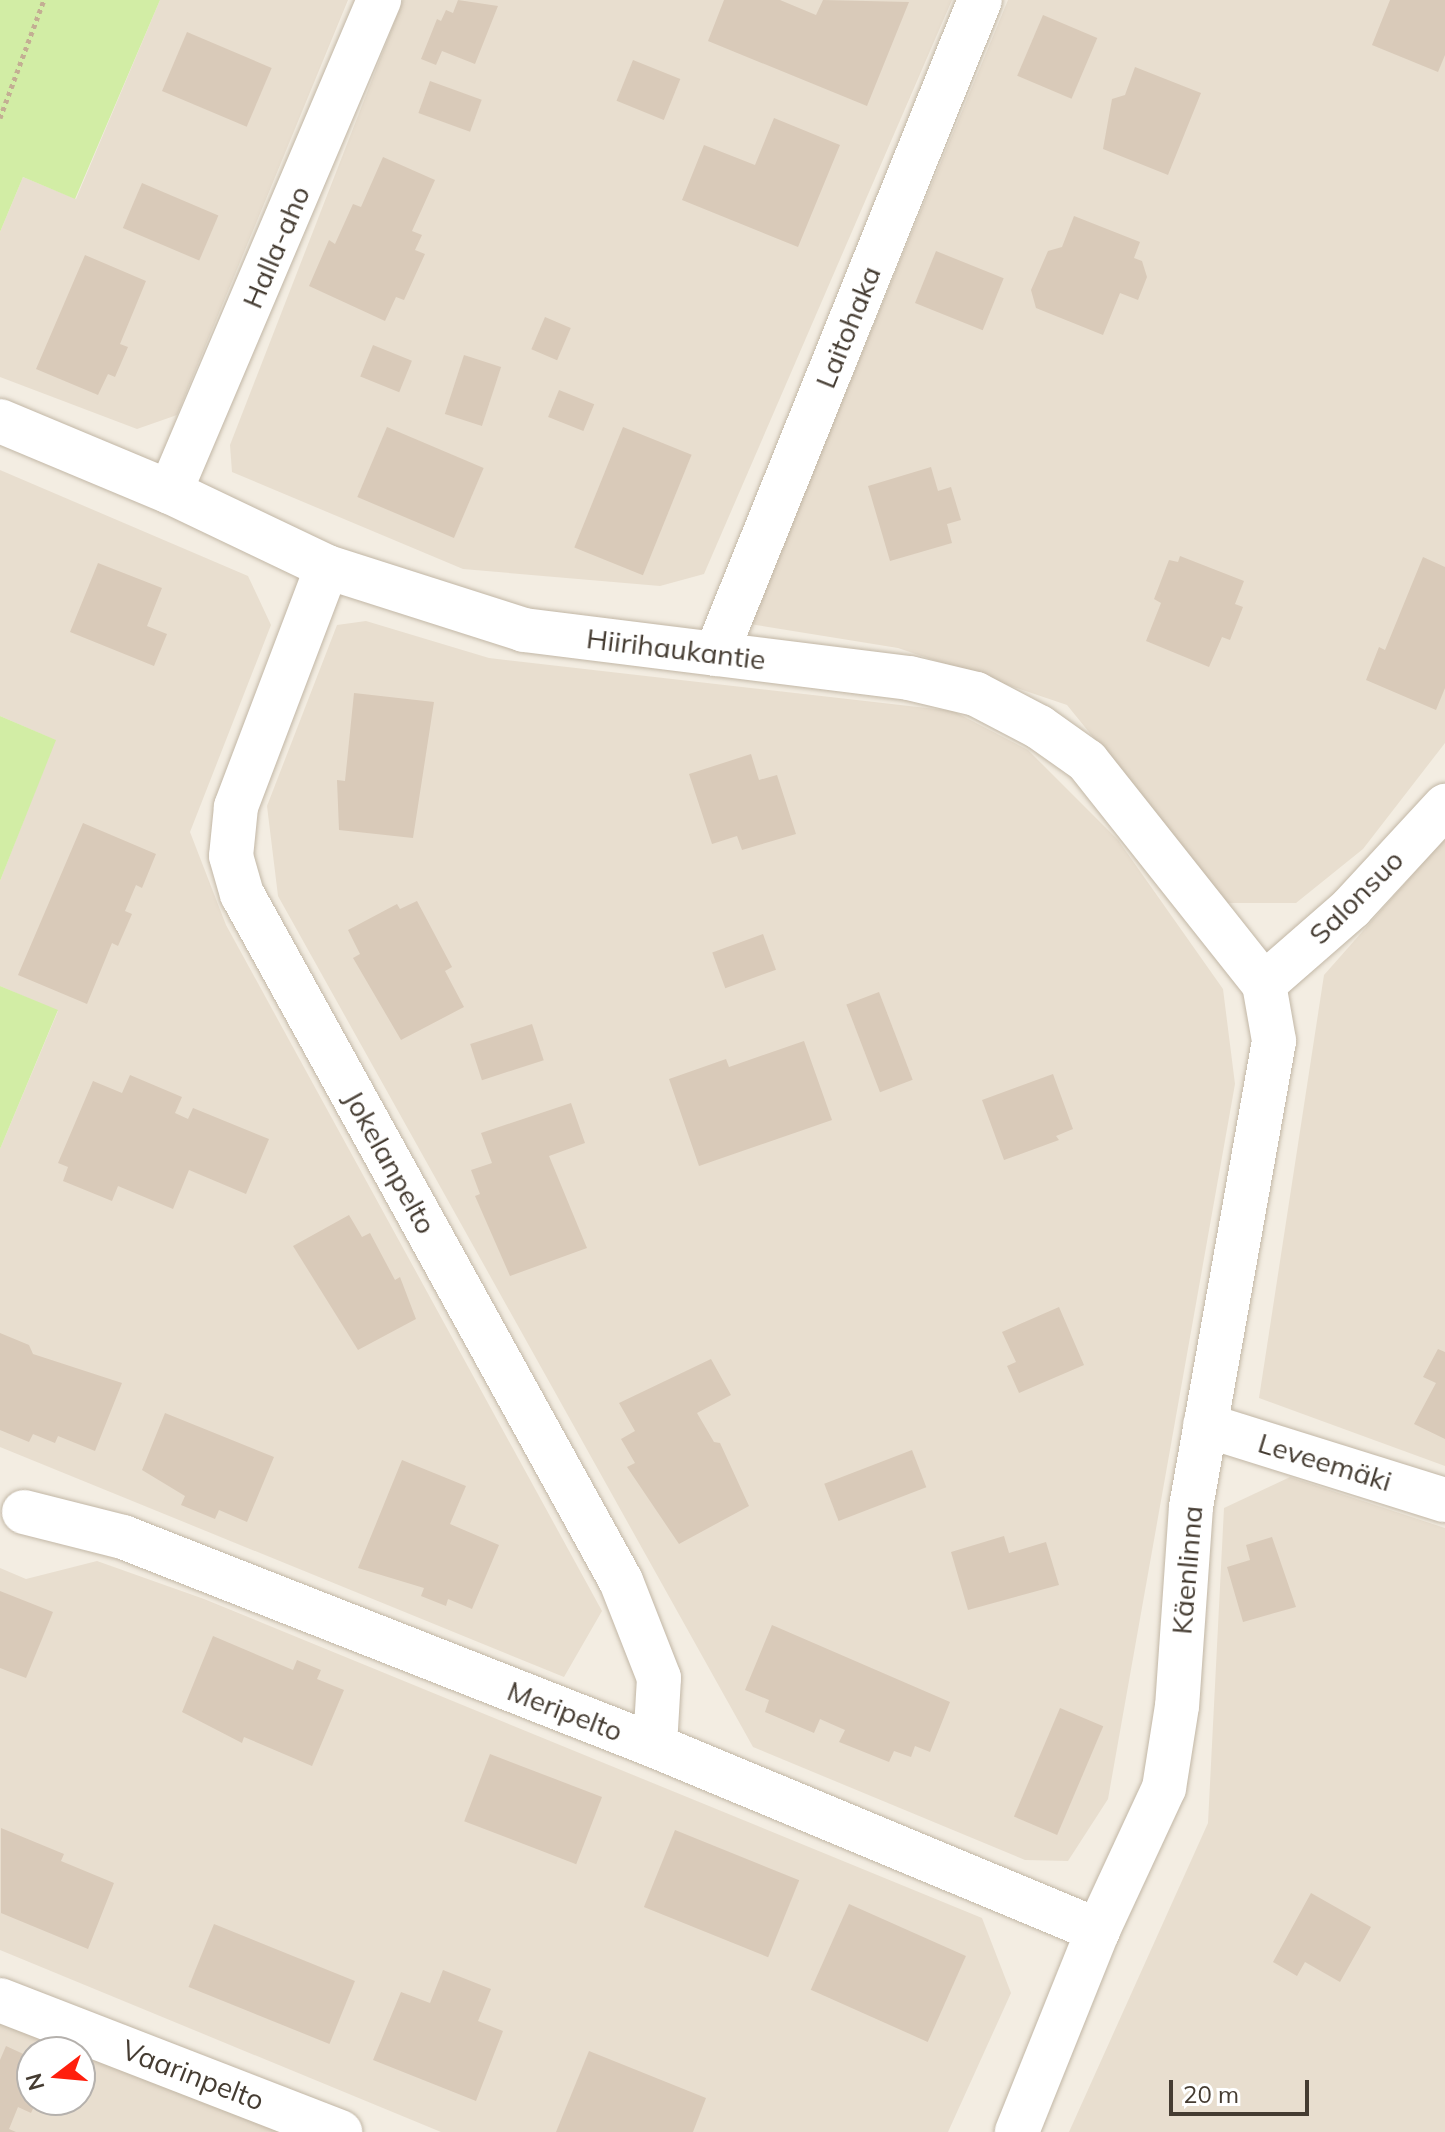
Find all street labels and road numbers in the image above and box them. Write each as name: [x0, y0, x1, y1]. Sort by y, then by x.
street label: Halla-aho: [235, 181, 317, 313]
street label: Laitohaka: [808, 261, 888, 393]
street label: Hiirihaukantie: [585, 621, 767, 677]
street label: Salonsuo: [1302, 843, 1410, 951]
street label: Jokelanpelto: [337, 1084, 443, 1240]
street label: Leveemäki: [1254, 1426, 1396, 1498]
street label: Käenlinna: [1165, 1504, 1209, 1636]
street label: Meripelto: [503, 1674, 627, 1748]
street label: Vaarinpelto: [117, 2033, 269, 2117]

